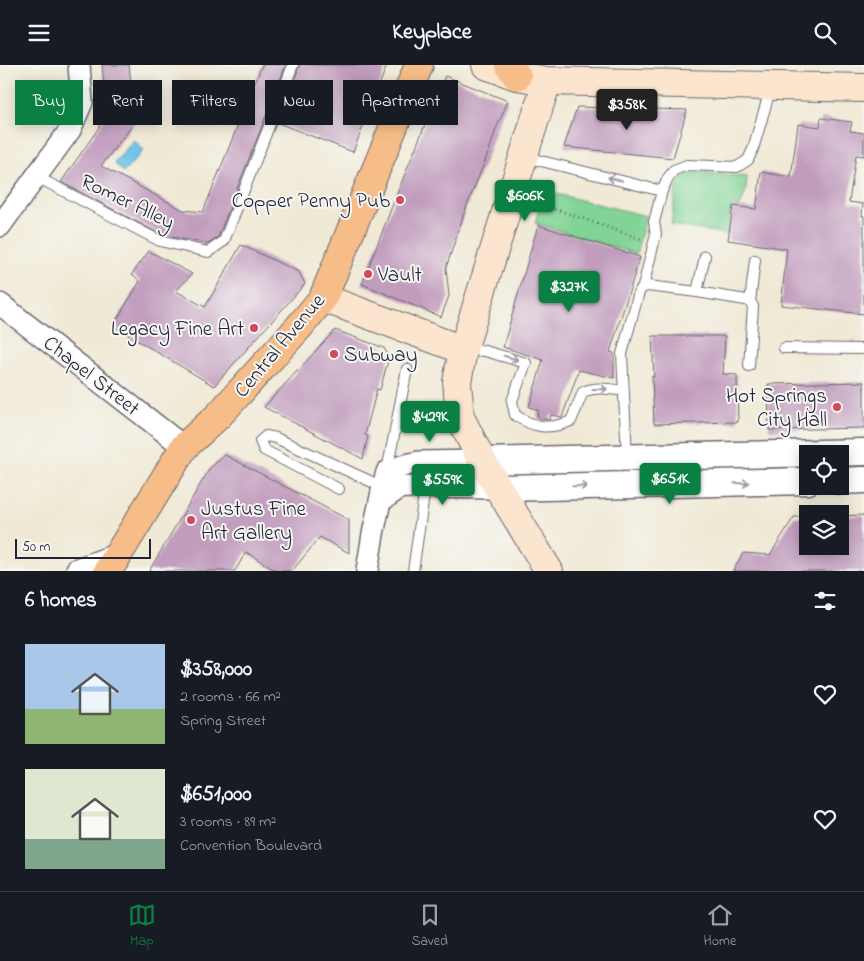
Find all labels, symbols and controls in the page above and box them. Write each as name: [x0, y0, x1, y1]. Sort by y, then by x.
text: Keyplace: [392, 17, 472, 49]
icon: menu: [25, 19, 53, 47]
icon: search: [811, 19, 839, 47]
chip: Buy: [15, 80, 83, 125]
chip: Rent: [93, 80, 162, 125]
chip: Filters: [172, 80, 255, 125]
chip: New: [265, 80, 333, 125]
chip: Apartment: [343, 80, 458, 125]
pin: $358K: [592, 88, 662, 131]
text: $358K: [607, 93, 647, 117]
street label: Romer Alley: [74, 167, 179, 240]
one-way arrow: [607, 174, 623, 183]
pin: $606K: [490, 179, 560, 222]
text: $606K: [506, 184, 544, 208]
place label: Copper Penny Pub: [232, 187, 390, 219]
marker: Copper Penny Pub: [394, 194, 406, 206]
place label: Vault: [377, 261, 422, 291]
marker: Vault: [362, 268, 374, 280]
pin: $327K: [534, 271, 604, 313]
text: $327K: [550, 275, 588, 299]
street label: Central Avenue: [228, 287, 333, 405]
place label: Legacy Fine Art: [111, 315, 244, 347]
marker: Legacy Fine Art: [248, 322, 260, 334]
street label: Chapel Street: [36, 329, 145, 424]
place label: Subway: [344, 341, 417, 373]
marker: Subway: [328, 348, 340, 360]
one-way arrow: [503, 354, 519, 364]
place label: Hot Springs City Hall: [726, 382, 827, 438]
one-way arrow: [592, 384, 608, 394]
pin: $429K: [395, 401, 465, 443]
marker: Hot Springs City Hall: [831, 401, 843, 413]
text: $429K: [412, 405, 448, 429]
map controls: [799, 445, 849, 555]
button: locate: [799, 445, 849, 495]
pin: $559K: [408, 463, 478, 506]
pin: $651K: [635, 463, 705, 505]
text: $651K: [651, 467, 689, 491]
text: $559K: [423, 468, 463, 492]
one-way arrow: [734, 478, 750, 488]
one-way arrow: [571, 482, 587, 491]
place label: Justus Fine Art Gallery: [201, 495, 307, 551]
button: layers: [799, 505, 849, 555]
marker: Justus Fine Art Gallery: [185, 514, 197, 526]
scale bar: [15, 536, 151, 559]
text: 50 m: [22, 537, 50, 558]
text: 6 homes: [25, 586, 97, 616]
icon: filters: [811, 587, 839, 615]
text: $358,000: [180, 655, 252, 685]
icon: home: [65, 664, 125, 724]
icon: heart: [811, 680, 839, 708]
text: 2 rooms · 66 m²: [180, 685, 281, 709]
text: Spring Street: [180, 709, 266, 733]
text: $651,000: [180, 780, 251, 810]
icon: home: [65, 789, 125, 849]
icon: heart: [811, 805, 839, 833]
text: 3 rooms · 89 m²: [180, 810, 276, 834]
text: Convention Boulevard: [180, 834, 322, 858]
tab: Map: [128, 901, 156, 952]
tab: Saved: [411, 901, 448, 952]
tab: Home: [704, 901, 736, 952]

